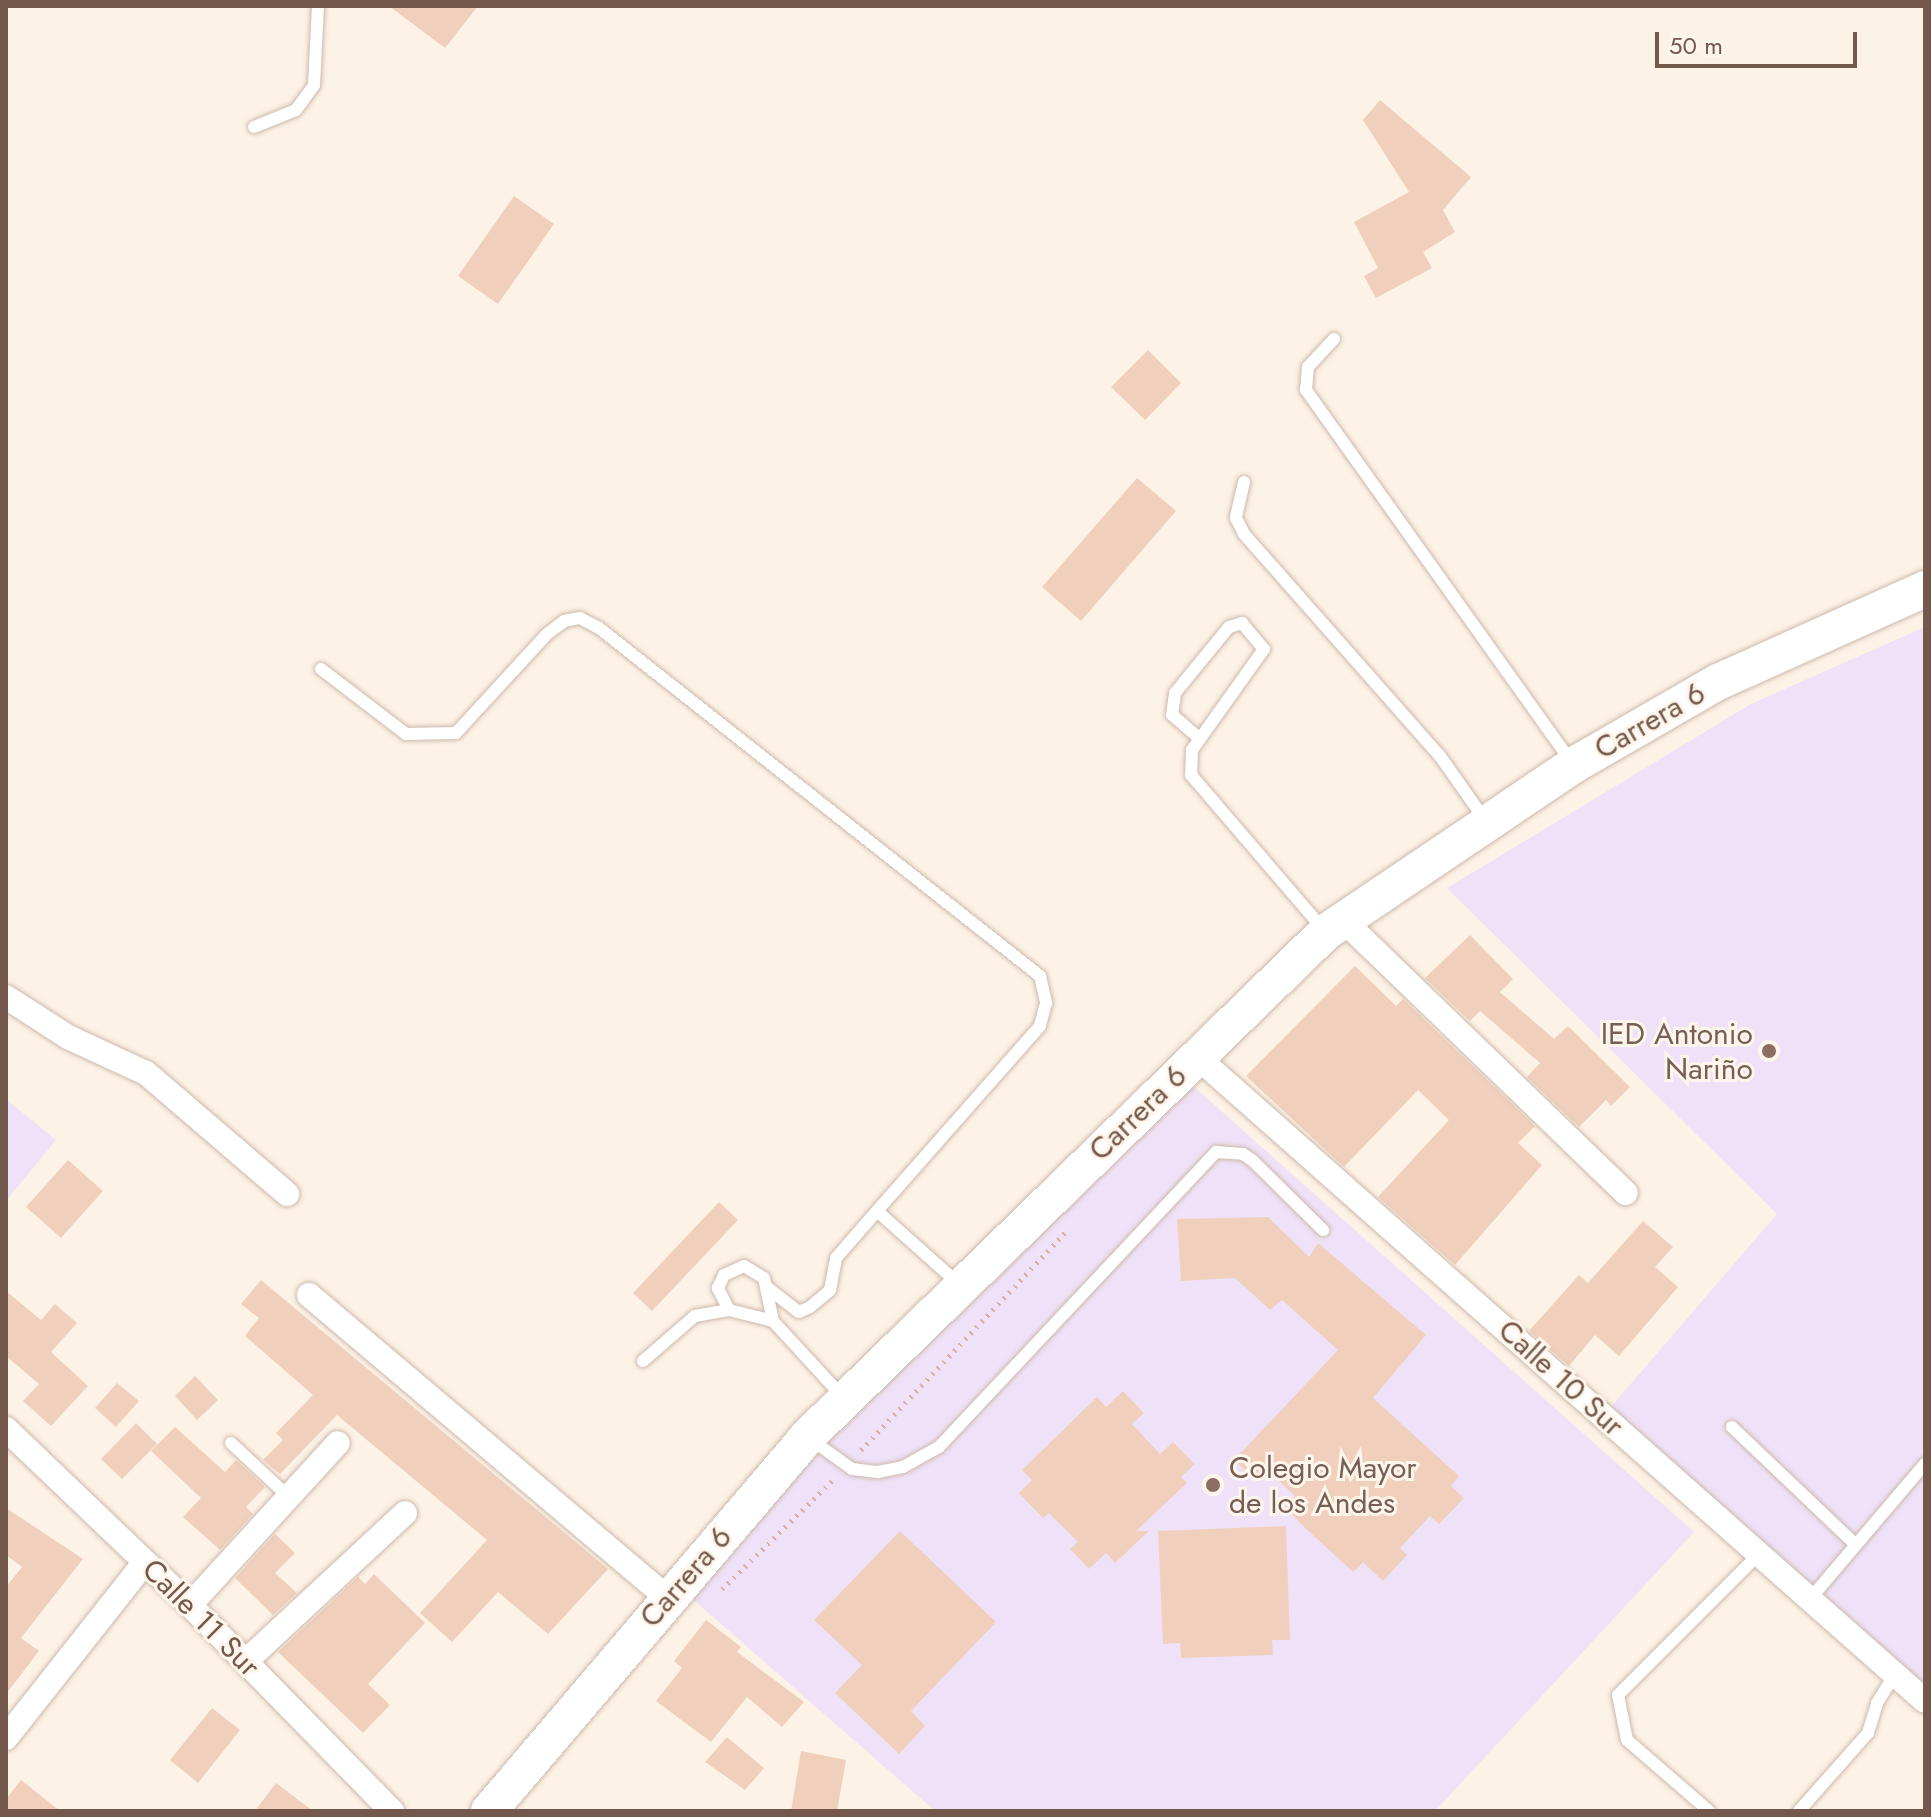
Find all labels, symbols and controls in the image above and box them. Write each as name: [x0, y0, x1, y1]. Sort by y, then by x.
scale bar: [1659, 16, 1861, 66]
text: 50 m: [1669, 28, 1723, 63]
street label: Carrera 6: [1588, 675, 1712, 767]
place label: IED Antonio Nariño: [1601, 1016, 1753, 1086]
marker: IED Antonio Nariño: [1760, 1042, 1778, 1060]
street label: Carrera 6: [1082, 1058, 1194, 1168]
street label: Calle 10 Sur: [1491, 1312, 1631, 1444]
place label: Colegio Mayor de los Andes: [1229, 1450, 1417, 1520]
marker: Colegio Mayor de los Andes: [1204, 1476, 1222, 1494]
street label: Carrera 6: [633, 1519, 739, 1635]
street label: Calle 11 Sur: [135, 1552, 267, 1684]

